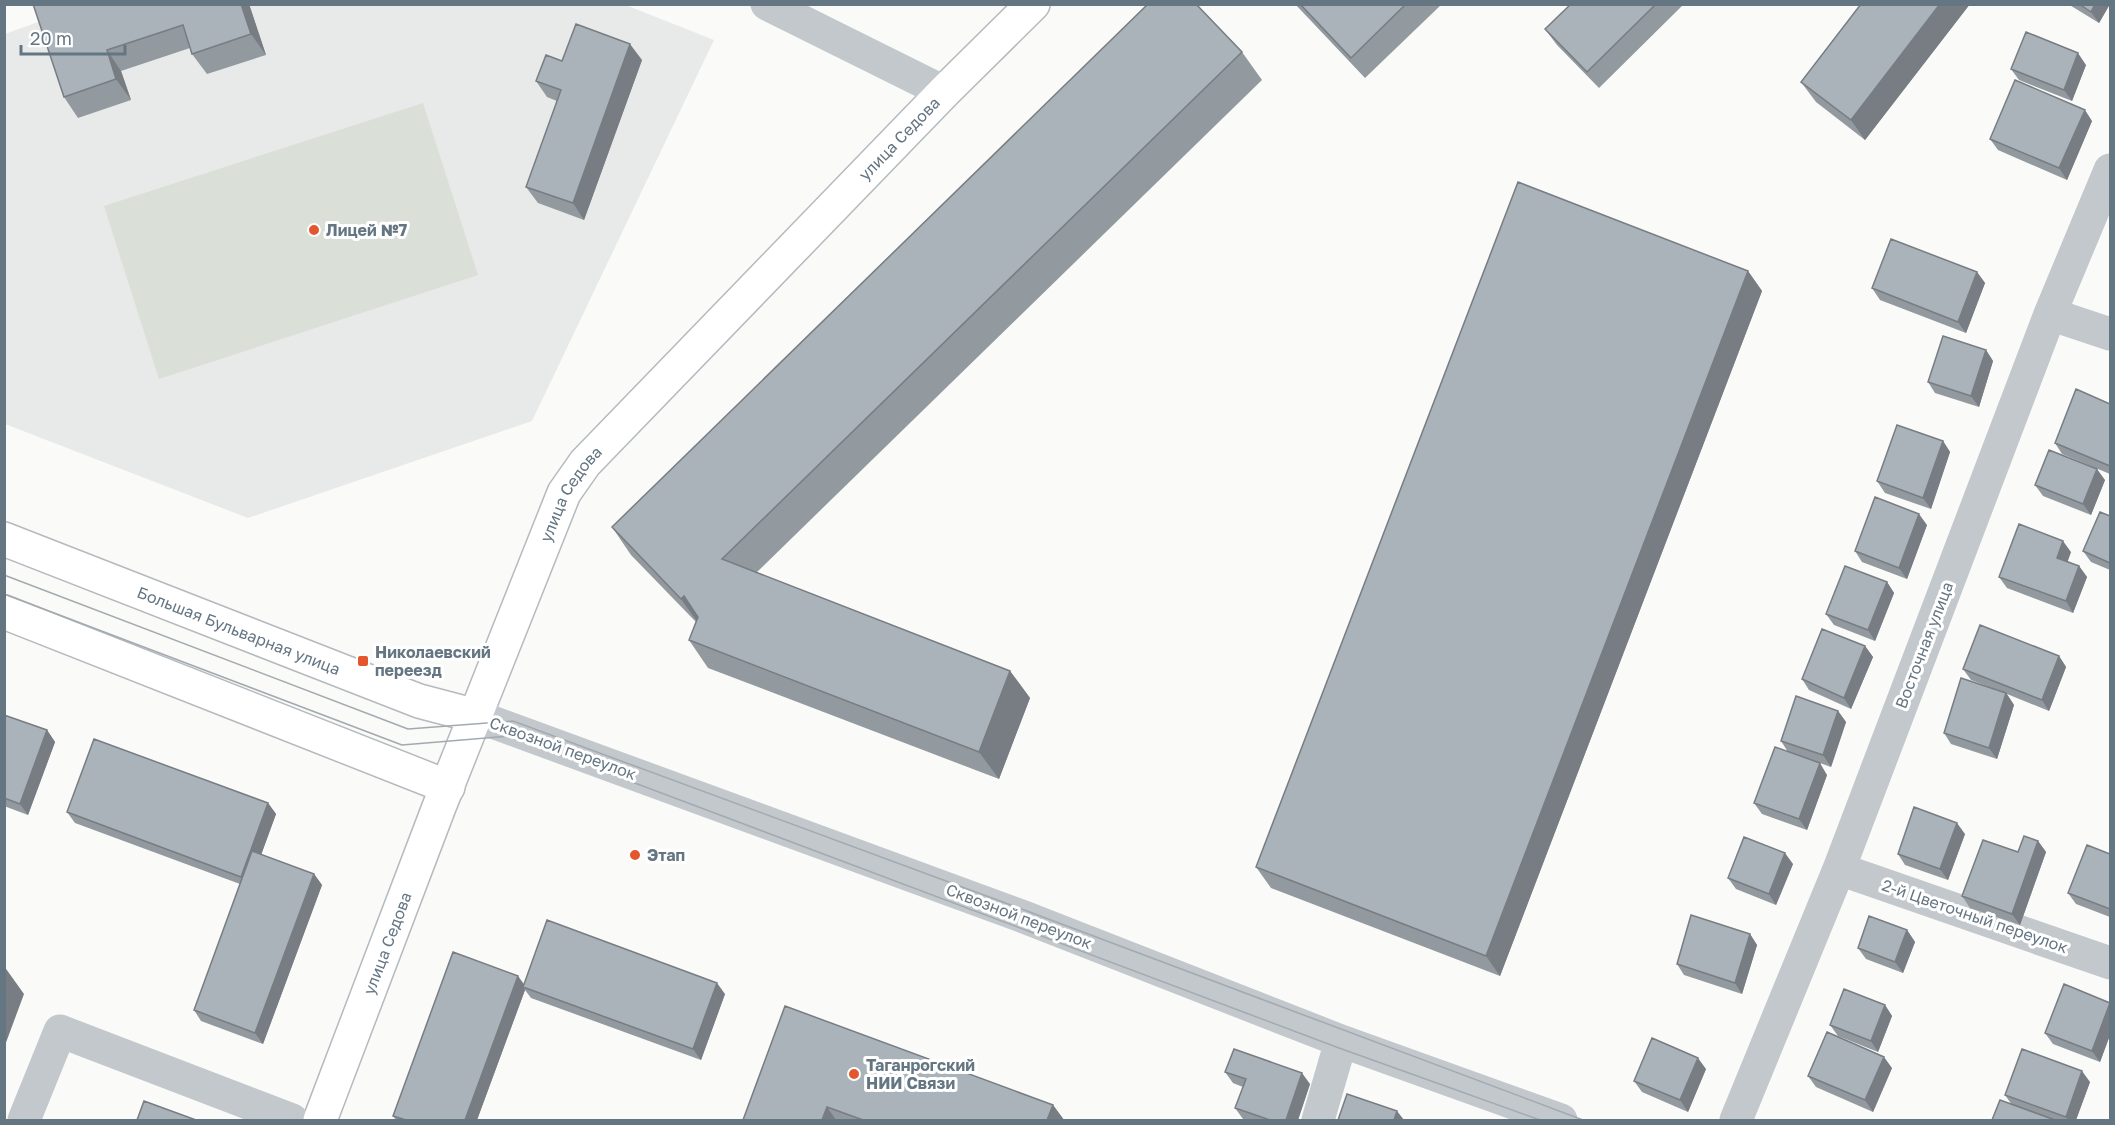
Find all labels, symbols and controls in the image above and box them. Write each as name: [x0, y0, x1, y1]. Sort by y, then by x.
scale bar: [21, 18, 124, 56]
text: 20 m: [30, 27, 72, 49]
street label: улица Седова: [854, 93, 944, 184]
place label: Лицей №7: [326, 220, 407, 240]
marker: Лицей №7: [307, 223, 321, 237]
street label: улица Седова: [535, 442, 606, 545]
street label: Восточная улица: [1891, 579, 1957, 711]
street label: Большая Бульварная улица: [134, 582, 343, 679]
place label: Николаевский переезд: [375, 642, 491, 680]
marker: Николаевский переезд: [356, 654, 370, 668]
street label: Сквозной переулок: [487, 712, 639, 784]
place label: Этап: [647, 845, 685, 865]
marker: Этап: [628, 848, 642, 862]
street label: 2-й Цветочный переулок: [1879, 875, 2071, 957]
street label: Сквозной переулок: [943, 879, 1095, 953]
street label: улица Седова: [359, 889, 416, 998]
place label: Таганрогский НИИ Связи: [866, 1055, 975, 1093]
marker: Таганрогский НИИ Связи: [847, 1067, 861, 1081]

